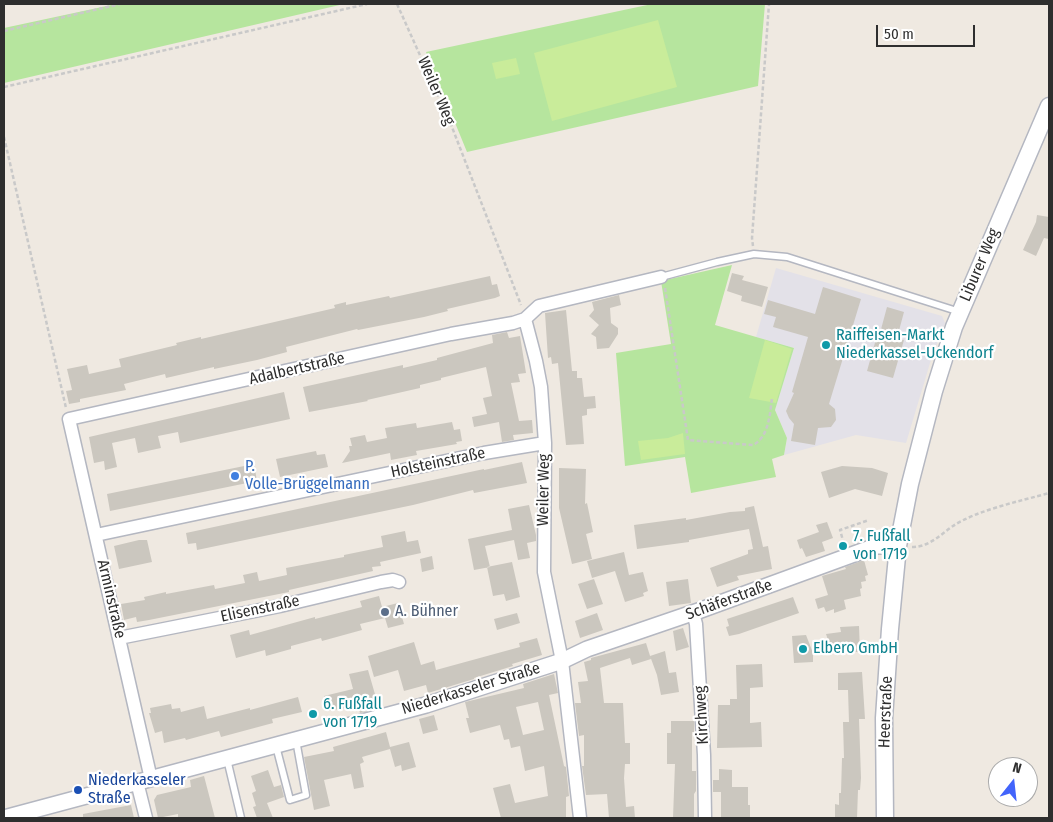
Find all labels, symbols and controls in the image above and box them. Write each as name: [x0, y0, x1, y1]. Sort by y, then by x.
scale bar: [878, 15, 977, 47]
text: 50 m: [884, 25, 914, 43]
street label: Weiler Weg: [413, 54, 459, 128]
street label: Liburer Weg: [956, 226, 1004, 304]
place label: Raiffeisen-Markt Niederkassel-Uckendorf: [836, 326, 993, 364]
marker: Raiffeisen-Markt Niederkassel-Uckendorf: [820, 339, 832, 351]
street label: Adalbertstraße: [247, 349, 347, 389]
street label: Holsteinstraße: [389, 444, 487, 482]
street label: Weiler Weg: [534, 454, 554, 526]
place label: P. Volle-Brüggelmann: [245, 457, 370, 495]
marker: P. Volle-Brüggelmann: [229, 470, 241, 482]
place label: 7. Fußfall von 1719: [853, 527, 911, 565]
marker: 7. Fußfall von 1719: [837, 540, 849, 552]
street label: Arminstraße: [93, 558, 129, 640]
street label: Schäferstraße: [683, 576, 775, 624]
street label: Elisenstraße: [219, 591, 301, 627]
place label: A. Bühner: [395, 602, 458, 622]
marker: A. Bühner: [379, 606, 391, 618]
place label: Elbero GmbH: [813, 639, 898, 659]
marker: Elbero GmbH: [797, 643, 809, 655]
street label: Niederkasseler Straße: [399, 659, 543, 719]
street label: Heerstraße: [875, 676, 897, 748]
street label: Kirchweg: [691, 685, 713, 745]
place label: 6. Fußfall von 1719: [323, 695, 382, 733]
marker: 6. Fußfall von 1719: [307, 708, 319, 720]
north arrow: [988, 757, 1038, 807]
text: N: [1011, 759, 1023, 777]
place label: Niederkasseler Straße: [88, 771, 186, 809]
marker: Niederkasseler Straße: [72, 784, 84, 796]

